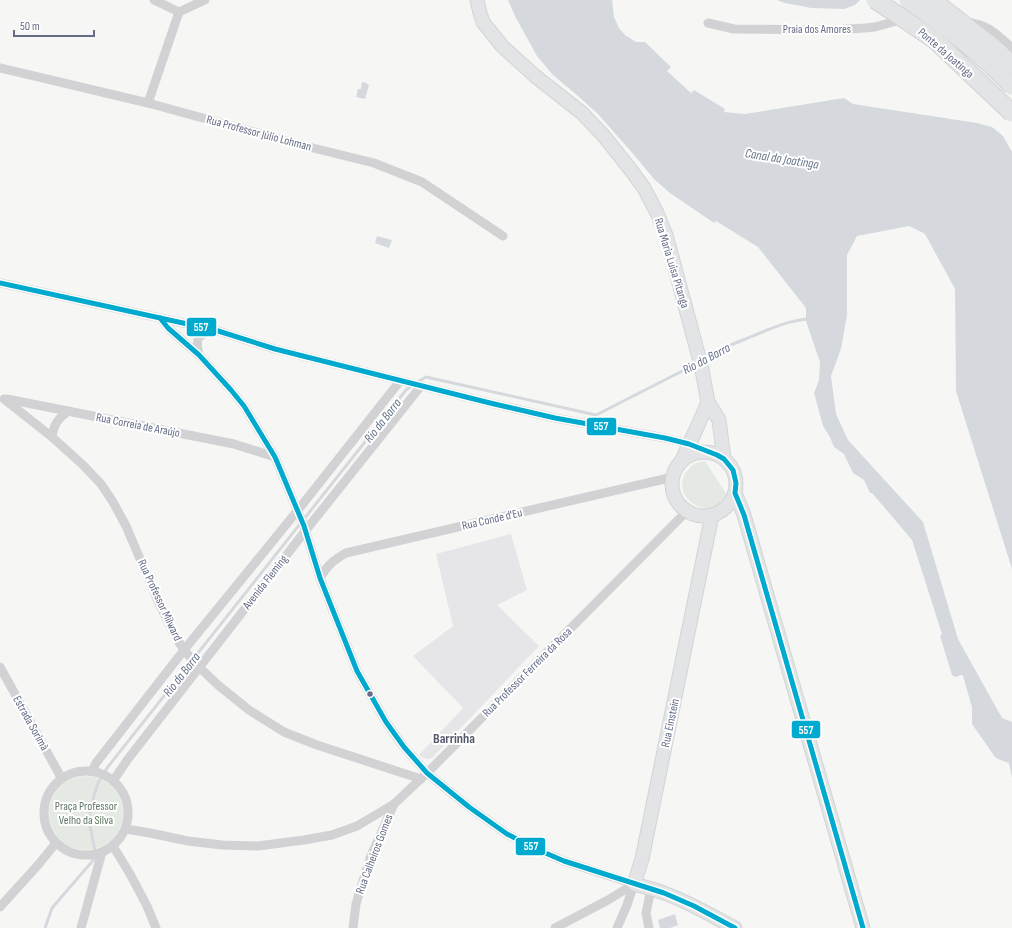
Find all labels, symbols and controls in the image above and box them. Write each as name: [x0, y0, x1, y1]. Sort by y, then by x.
scale bar: [14, 12, 94, 38]
text: 50 m: [20, 19, 40, 34]
street label: Praia dos Amores: [783, 22, 851, 37]
street label: Ponte da Joatinga: [915, 25, 977, 82]
street label: Rua Professor Júlio Lohman: [205, 112, 313, 155]
water label: Canal da Joatinga: [744, 145, 821, 173]
street label: Rua Maria Luisa Pitanga: [651, 216, 692, 310]
line badge: 557: [186, 317, 217, 337]
text: 557: [194, 321, 208, 334]
water label: Rio da Barra: [680, 339, 734, 378]
water label: Rio da Barra: [361, 395, 405, 446]
street label: Rua Correia de Araújo: [95, 410, 181, 441]
line badge: 557: [586, 417, 617, 436]
text: 557: [594, 420, 608, 433]
street label: Rua Conde d'Eu: [460, 505, 524, 534]
street label: Avenida Fleming: [239, 552, 291, 613]
street label: Rua Professor Milward: [134, 557, 185, 643]
street label: Rua Professor Ferreira da Rosa: [479, 624, 576, 720]
water label: Rio da Barra: [160, 649, 204, 700]
unlabelled marker: [365, 689, 375, 699]
street label: Estrada Sorimã: [9, 693, 52, 754]
street label: Rua Einstein: [658, 697, 683, 749]
line badge: 557: [791, 720, 821, 739]
text: 557: [799, 724, 813, 737]
district label: Barrinha: [433, 730, 475, 747]
park label: Praça Professor Velho da Silva: [55, 799, 118, 828]
street label: Rua Calheiros Gomes: [352, 812, 397, 896]
line badge: 557: [515, 837, 546, 856]
text: 557: [524, 840, 538, 853]

